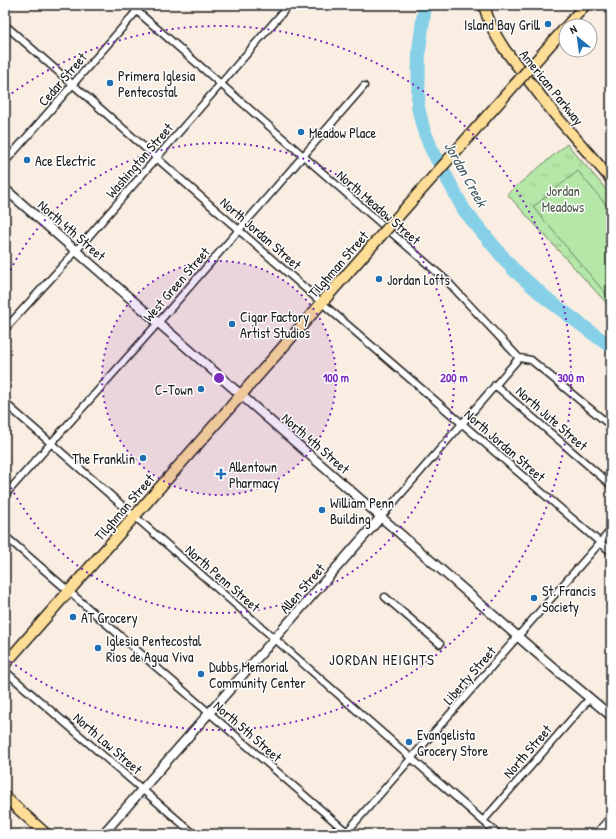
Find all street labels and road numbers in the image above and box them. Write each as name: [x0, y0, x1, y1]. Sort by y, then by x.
street label: American Parkway: [515, 45, 588, 130]
street label: Cedar Street: [33, 48, 91, 110]
street label: Washington Street: [101, 118, 178, 202]
street label: North Meadow Street: [333, 165, 425, 249]
street label: North Jordan Street: [216, 192, 306, 274]
street label: North 4th Street: [34, 195, 110, 265]
street label: Tilghman Street: [304, 226, 373, 302]
street label: West Green Street: [138, 243, 214, 325]
street label: North Jute Street: [512, 382, 592, 455]
street label: North Jordan Street: [460, 404, 550, 486]
street label: North 4th Street: [278, 408, 354, 478]
street label: Tilghman Street: [90, 469, 159, 545]
street label: North Penn Street: [182, 540, 265, 616]
street label: Allen Street: [275, 559, 329, 617]
street label: Liberty Street: [438, 642, 501, 709]
street label: North 5th Street: [210, 696, 286, 766]
street label: North Law Street: [70, 708, 147, 778]
street label: North Street: [499, 720, 556, 782]

